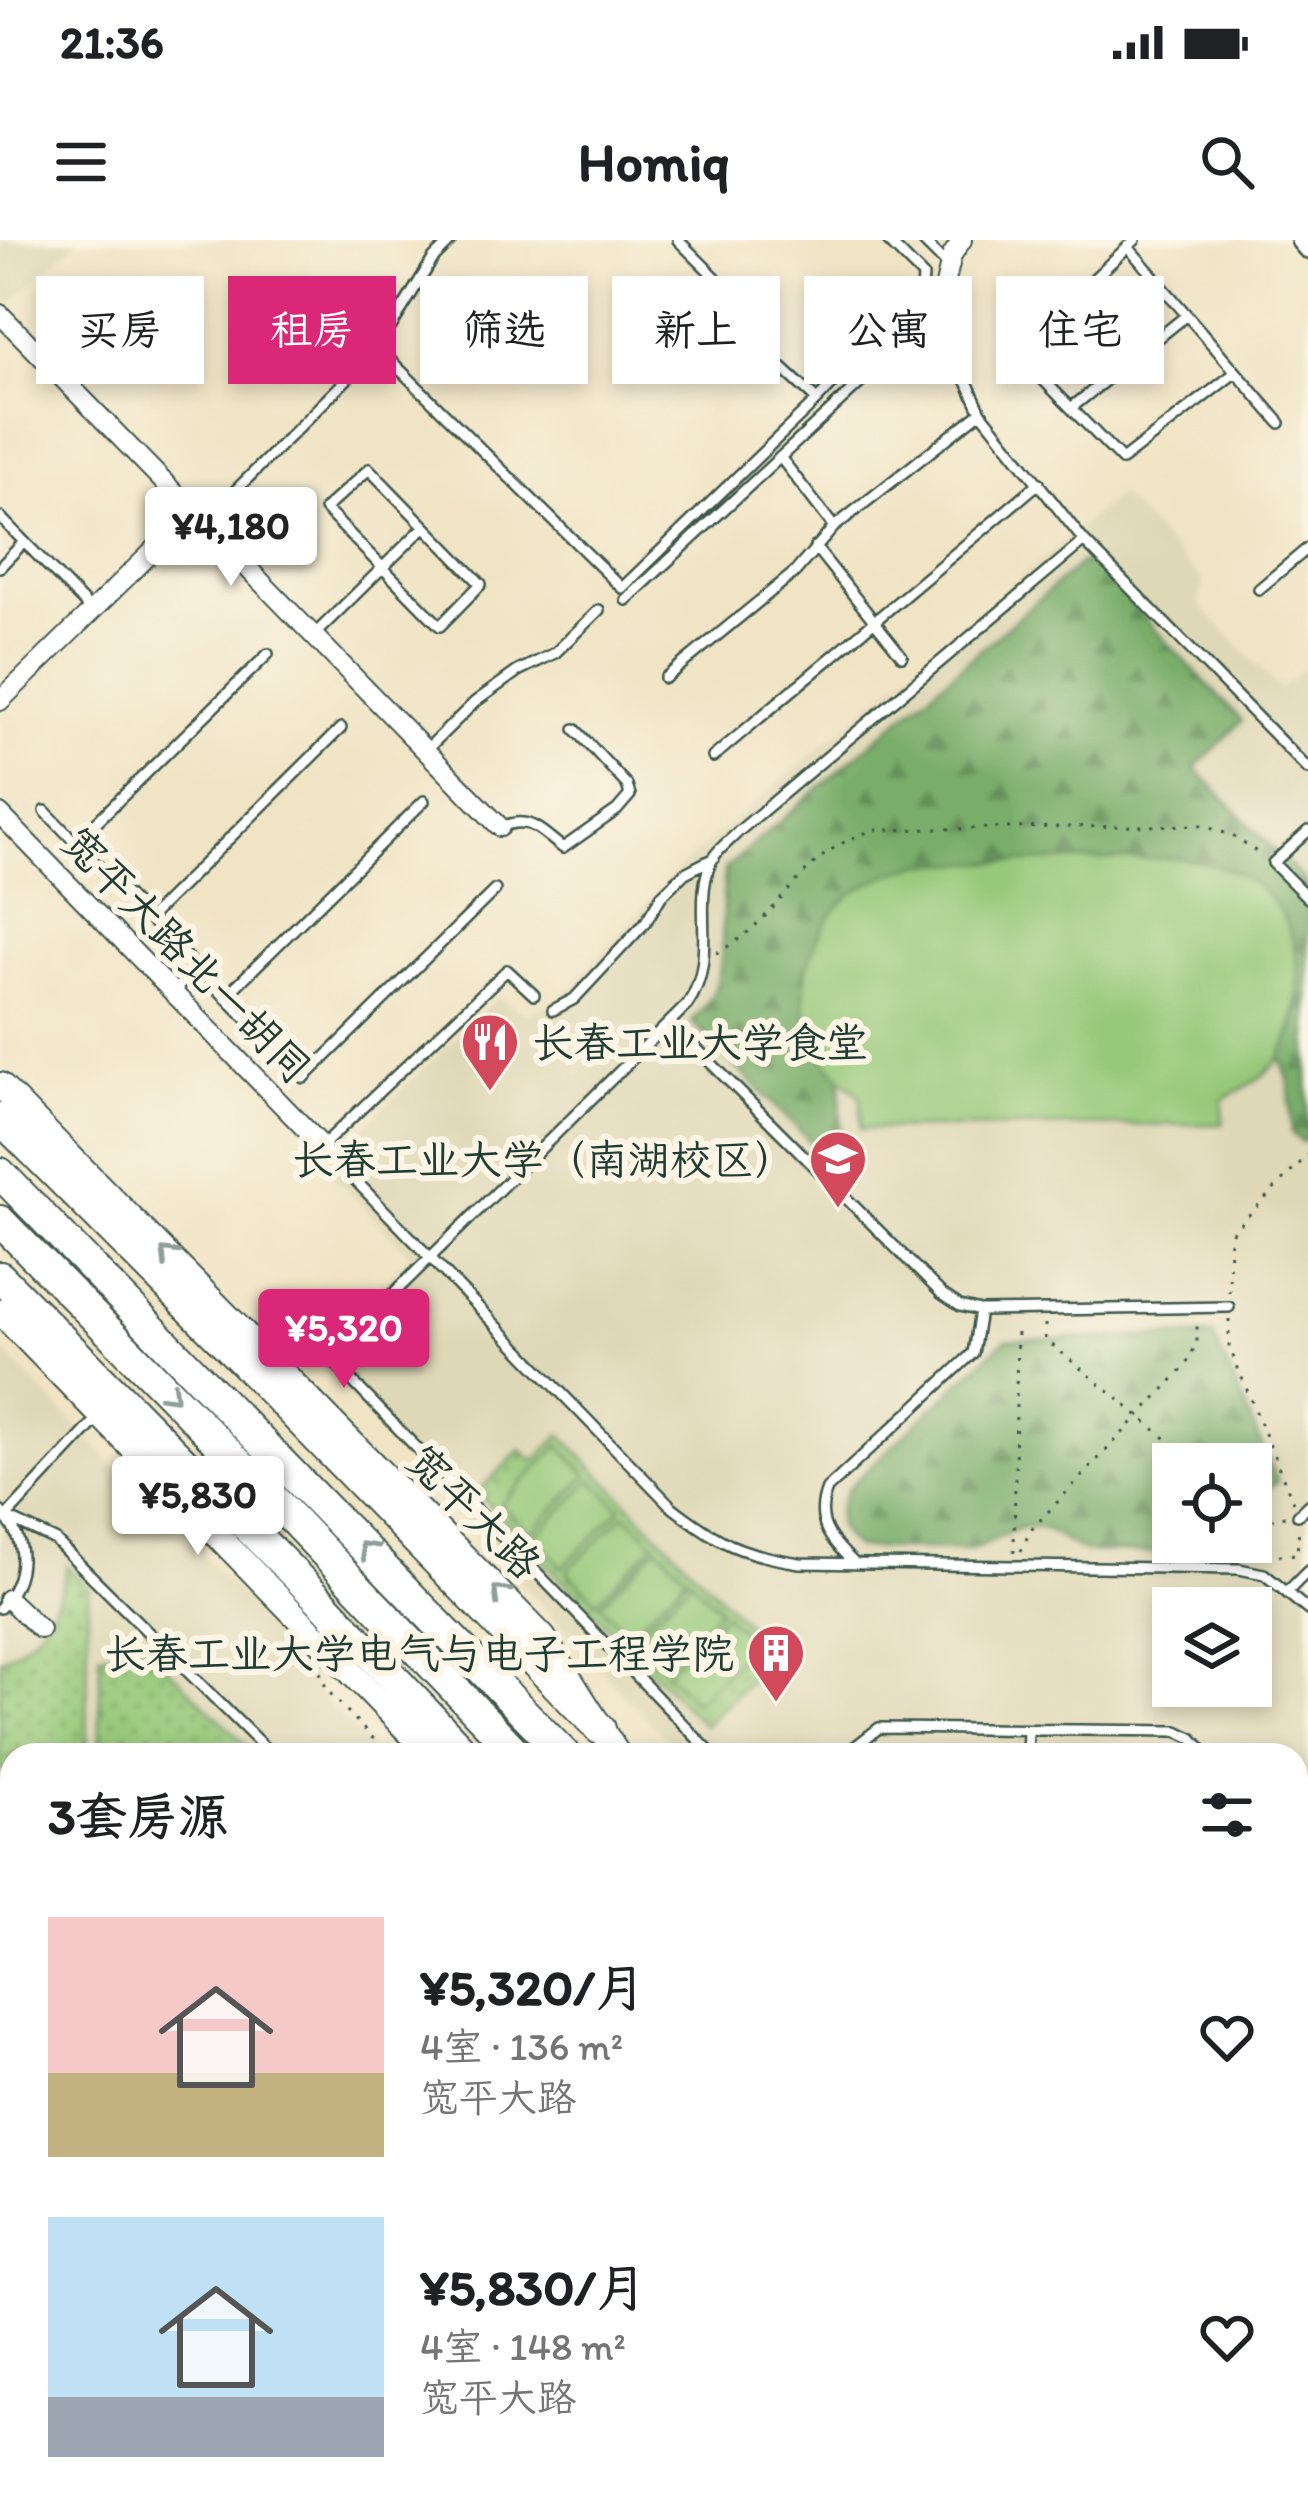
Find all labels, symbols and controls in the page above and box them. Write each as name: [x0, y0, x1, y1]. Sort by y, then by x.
text: 21:36: [60, 15, 164, 69]
icon: menu: [48, 129, 114, 195]
icon: search: [1194, 129, 1260, 195]
text: Homiq: [578, 130, 730, 195]
chip: 买房: [36, 276, 204, 384]
chip: 租房: [228, 276, 396, 384]
chip: 筛选: [420, 276, 588, 384]
chip: 新上: [612, 276, 780, 384]
chip: 公寓: [804, 276, 972, 384]
chip: 住宅: [996, 276, 1164, 384]
pin: ¥4,180: [133, 487, 329, 589]
text: ¥4,180: [172, 502, 290, 549]
street label: 宽平大路北一胡同: [52, 816, 322, 1094]
restaurant icon: 长春工业大学食堂: [459, 1011, 521, 1093]
place label: 长春工业大学食堂: [532, 1017, 868, 1068]
school or university icon: 长春工业大学（南湖校区）: [807, 1128, 869, 1210]
place label: 长春工业大学（南湖校区）: [292, 1134, 796, 1185]
one-way arrow: [160, 1247, 182, 1269]
pin: ¥5,320: [246, 1289, 442, 1391]
text: ¥5,320: [285, 1304, 403, 1351]
one-way arrow: [156, 1380, 178, 1402]
street label: 宽平大路: [397, 1435, 551, 1589]
map controls: [1152, 1443, 1272, 1707]
button: locate: [1152, 1443, 1272, 1563]
pin: ¥5,830: [100, 1456, 296, 1558]
text: ¥5,830: [139, 1471, 257, 1518]
one-way arrow: [360, 1541, 382, 1563]
one-way arrow: [492, 1585, 514, 1607]
button: layers: [1152, 1587, 1272, 1707]
building icon: 长春工业大学电气与电子工程学院: [745, 1622, 807, 1704]
place label: 长春工业大学电气与电子工程学院: [104, 1628, 734, 1679]
icon: filters: [1194, 1782, 1260, 1848]
text: 3套房源: [48, 1786, 229, 1847]
text: ¥5,320/月: [420, 1957, 646, 2018]
icon: home: [144, 1965, 288, 2109]
icon: heart: [1194, 2004, 1260, 2070]
text: 4室 · 136 m²: [420, 2023, 623, 2070]
text: 宽平大路: [420, 2074, 576, 2121]
text: ¥5,830/月: [420, 2257, 647, 2318]
icon: home: [144, 2265, 288, 2409]
icon: heart: [1194, 2304, 1260, 2370]
text: 4室 · 148 m²: [420, 2323, 626, 2370]
text: 宽平大路: [420, 2374, 576, 2421]

